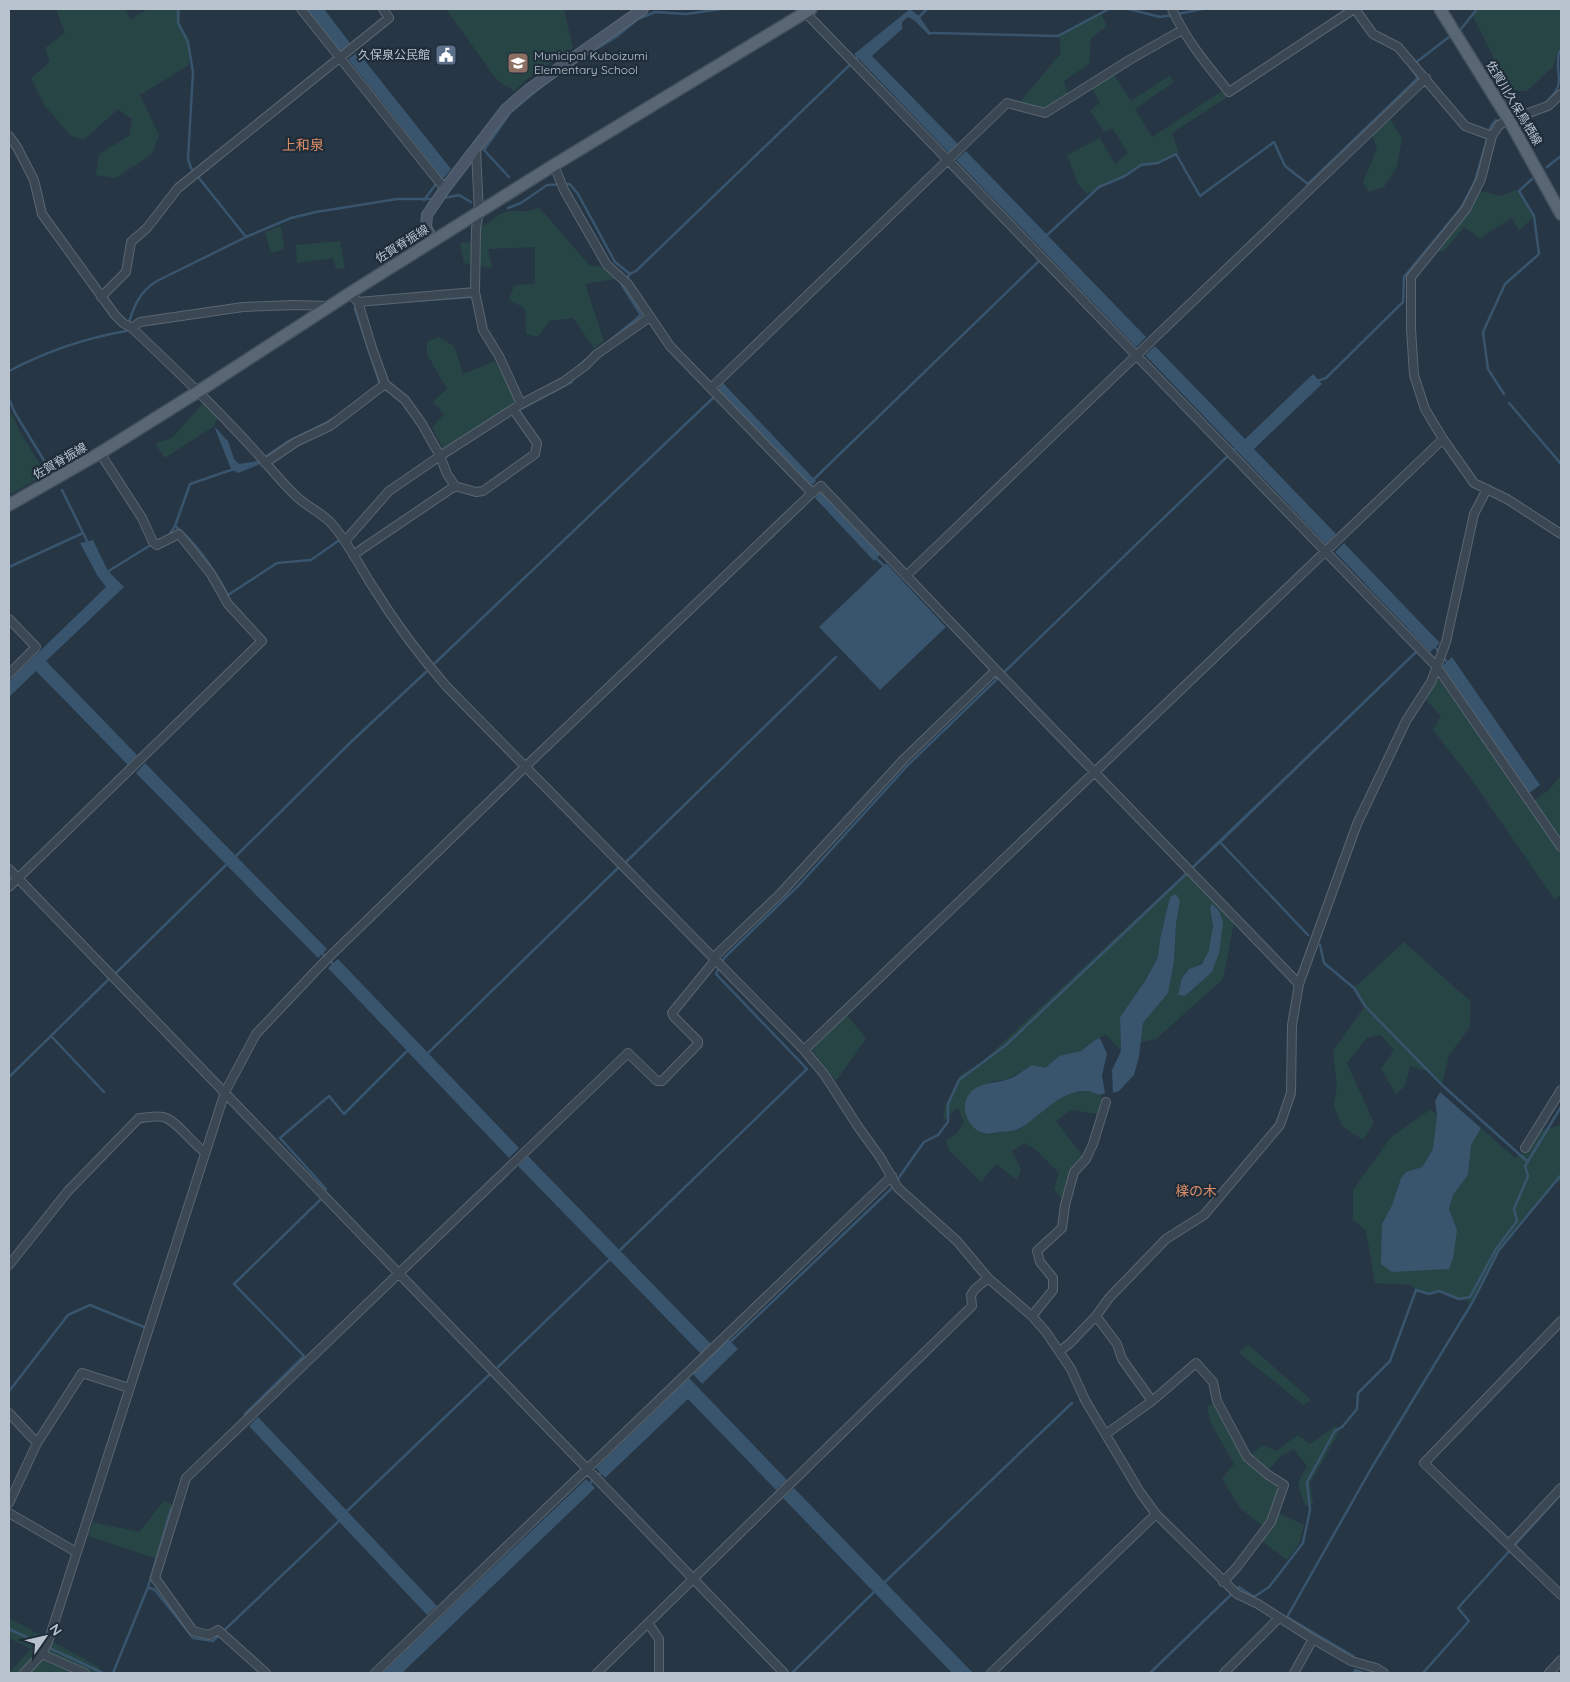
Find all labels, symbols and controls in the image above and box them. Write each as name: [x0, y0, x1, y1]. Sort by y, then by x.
public building icon: 久保泉公民館: [434, 43, 458, 67]
place label: 久保泉公民館: [358, 47, 430, 62]
place label: Municipal Kuboizumi Elementary School: [534, 48, 648, 77]
school or university icon: Municipal Kuboizumi Elementary School: [506, 51, 530, 75]
street label: 佐賀川久保鳥栖線: [1483, 58, 1546, 148]
district label: 上和泉: [282, 136, 324, 154]
street label: 佐賀脊振線: [372, 221, 431, 266]
street label: 佐賀脊振線: [30, 439, 89, 482]
district label: 檪の木: [1175, 1182, 1217, 1200]
north arrow: [20, 1612, 70, 1662]
text: N: [45, 1620, 66, 1639]

